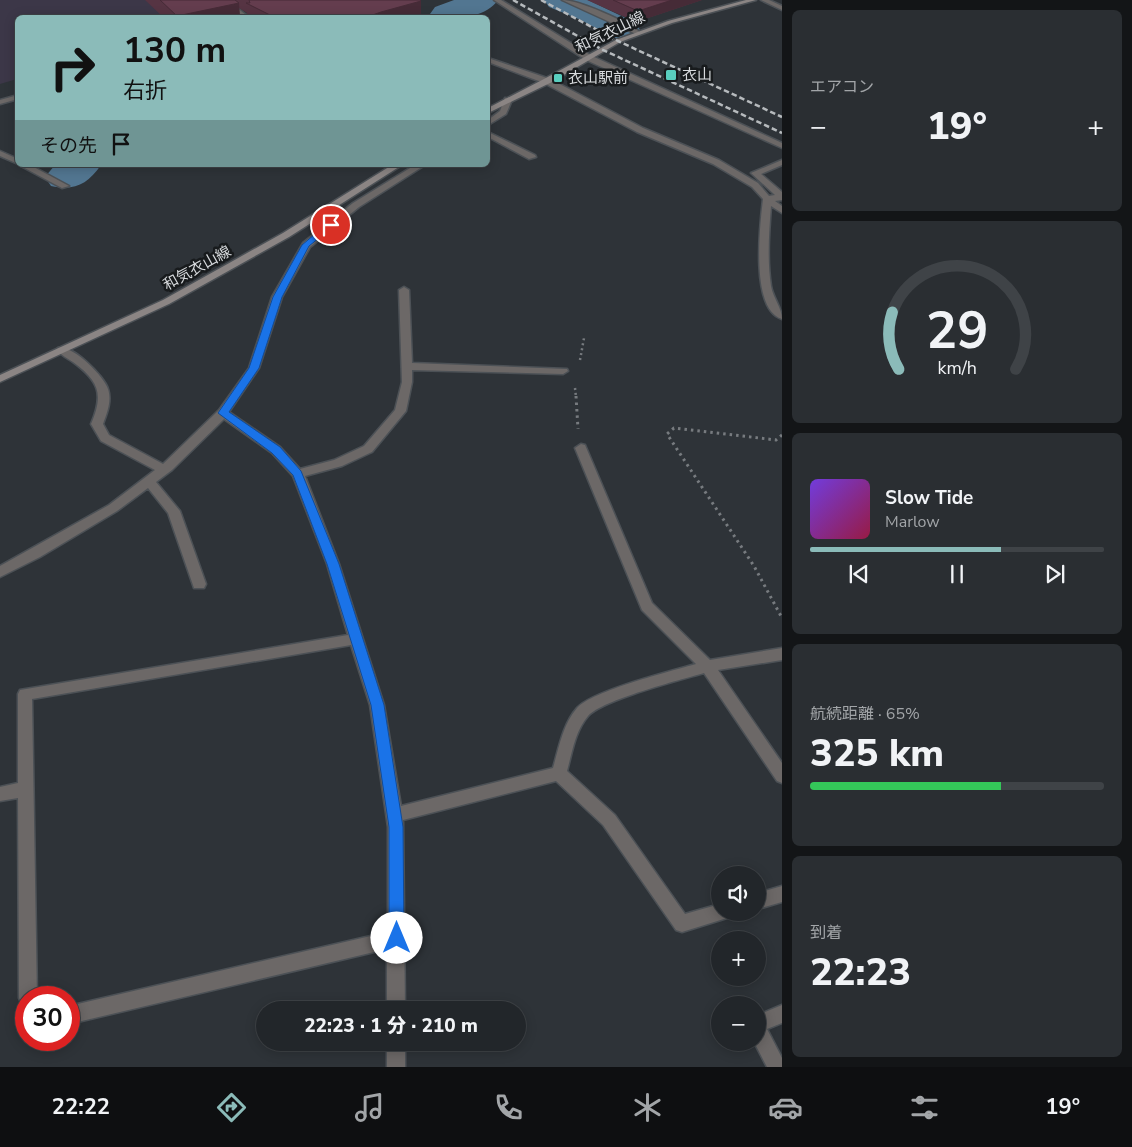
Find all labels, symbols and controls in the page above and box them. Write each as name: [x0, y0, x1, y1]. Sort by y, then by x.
street label: 和気衣山線: [572, 7, 648, 57]
text: 130 m: [123, 27, 226, 74]
icon: right: [40, 35, 105, 100]
place label: 衣山: [682, 65, 712, 85]
place label: 衣山駅前: [568, 68, 628, 88]
marker: 衣山: [664, 68, 678, 82]
marker: 衣山駅前: [552, 72, 564, 84]
text: 右折: [123, 76, 167, 106]
text: エアコン: [810, 76, 874, 98]
text: 19°: [927, 101, 987, 152]
text: −: [810, 108, 827, 146]
text: +: [1087, 108, 1104, 146]
icon: arrive: [107, 130, 135, 158]
text: その先: [40, 133, 97, 159]
pin: [310, 204, 352, 246]
icon: arrive: [317, 211, 345, 239]
street label: 和気衣山線: [159, 241, 235, 295]
text: 29: [926, 295, 988, 366]
text: km/h: [937, 356, 977, 380]
text: Slow Tide: [885, 485, 973, 511]
text: Marlow: [885, 511, 940, 533]
icon: previous: [845, 560, 873, 588]
icon: pause: [943, 560, 971, 588]
icon: next: [1041, 560, 1069, 588]
text: 航続距離 · 65%: [810, 703, 920, 725]
text: 325 km: [810, 728, 944, 779]
map controls: [711, 866, 766, 1051]
button: sound: [711, 866, 766, 921]
position arrow: [370, 911, 422, 963]
text: 到着: [810, 922, 842, 944]
button: +: [711, 931, 766, 986]
text: 22:23: [810, 947, 911, 998]
speed limit sign: 30: [15, 986, 80, 1051]
button: −: [711, 996, 766, 1051]
text: 22:23 · 1 分 · 210 m: [304, 1013, 478, 1039]
icon: directions: [214, 1090, 249, 1125]
icon: music: [352, 1090, 387, 1125]
icon: phone: [491, 1090, 526, 1125]
icon: climate: [630, 1090, 665, 1125]
icon: car: [768, 1090, 803, 1125]
icon: filters: [907, 1090, 942, 1125]
text: 22:22: [52, 1092, 110, 1122]
text: 19°: [1045, 1092, 1080, 1122]

